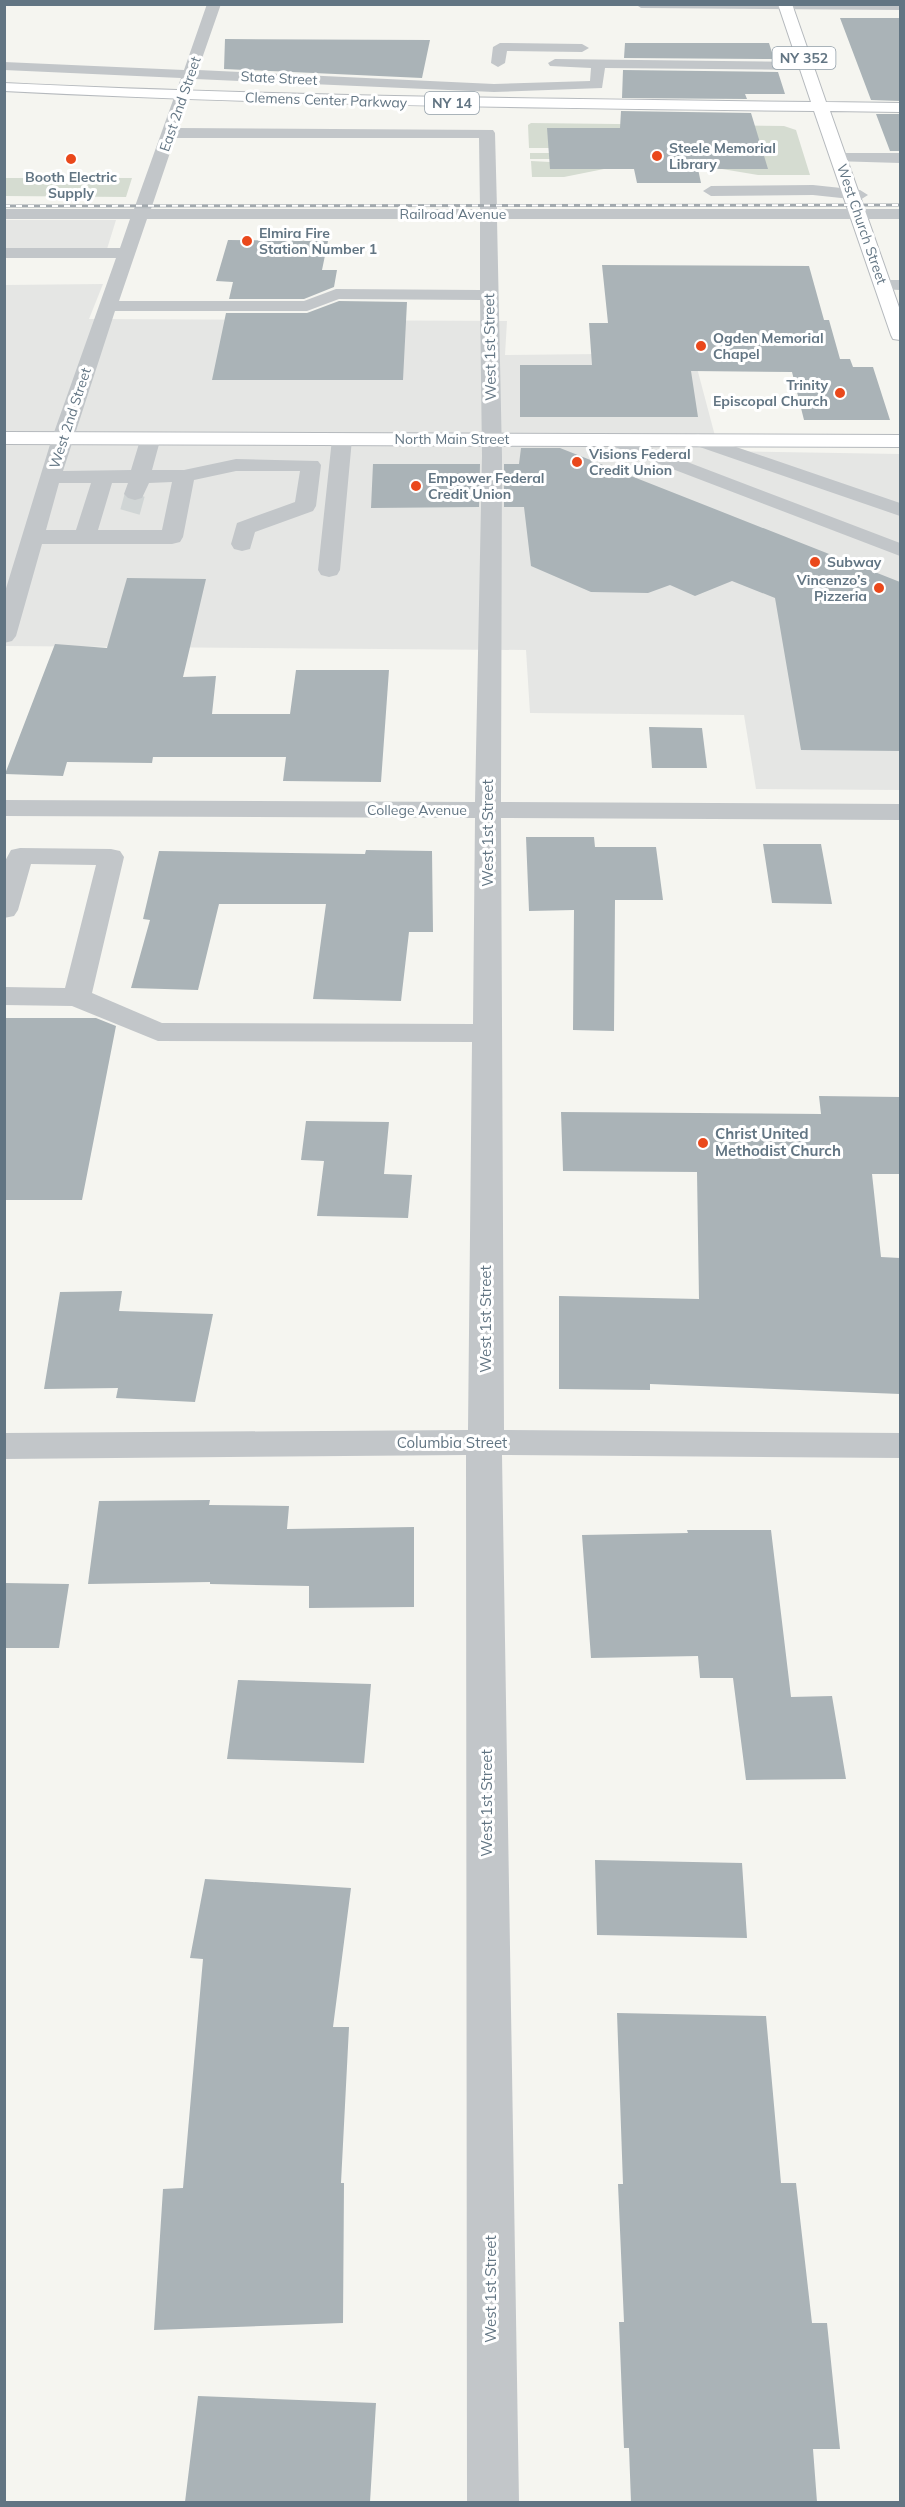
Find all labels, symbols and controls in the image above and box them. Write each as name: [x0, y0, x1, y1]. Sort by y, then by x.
road number: NY 352: [772, 47, 836, 69]
street label: East 2nd Street: [155, 54, 205, 154]
street label: State Street: [240, 67, 318, 89]
street label: Clemens Center Parkway: [245, 88, 408, 112]
road number: NY 14: [425, 92, 479, 114]
place label: Steele Memorial Library: [669, 139, 776, 173]
marker: Steele Memorial Library: [650, 149, 664, 163]
marker: Booth Electric Supply: [64, 152, 78, 166]
street label: West Church Street: [833, 161, 891, 287]
place label: Booth Electric Supply: [25, 168, 117, 202]
street label: Railroad Avenue: [400, 205, 506, 223]
place label: Elmira Fire Station Number 1: [259, 224, 377, 258]
marker: Elmira Fire Station Number 1: [240, 234, 254, 248]
street label: West 1st Street: [479, 293, 500, 401]
place label: Ogden Memorial Chapel: [713, 329, 824, 363]
marker: Ogden Memorial Chapel: [694, 339, 708, 353]
street label: West 2nd Street: [45, 365, 95, 471]
place label: Trinity Episcopal Church: [713, 376, 828, 410]
marker: Trinity Episcopal Church: [833, 386, 847, 400]
street label: North Main Street: [395, 430, 510, 448]
place label: Visions Federal Credit Union: [588, 445, 691, 479]
marker: Visions Federal Credit Union: [570, 455, 584, 469]
place label: Empower Federal Credit Union: [428, 469, 545, 503]
marker: Empower Federal Credit Union: [409, 479, 423, 493]
place label: Subway: [827, 553, 882, 571]
marker: Subway: [808, 555, 822, 569]
place label: Vincenzo’s Pizzeria: [796, 571, 867, 605]
marker: Vincenzo’s Pizzeria: [872, 581, 886, 595]
street label: West 1st Street: [478, 779, 497, 887]
street label: College Avenue: [367, 801, 467, 819]
place label: Christ United Methodist Church: [715, 1124, 841, 1160]
marker: Christ United Methodist Church: [696, 1136, 710, 1150]
street label: West 1st Street: [476, 1265, 495, 1373]
street label: Columbia Street: [397, 1433, 507, 1452]
street label: West 1st Street: [477, 1749, 496, 1857]
street label: West 1st Street: [481, 2235, 500, 2343]

